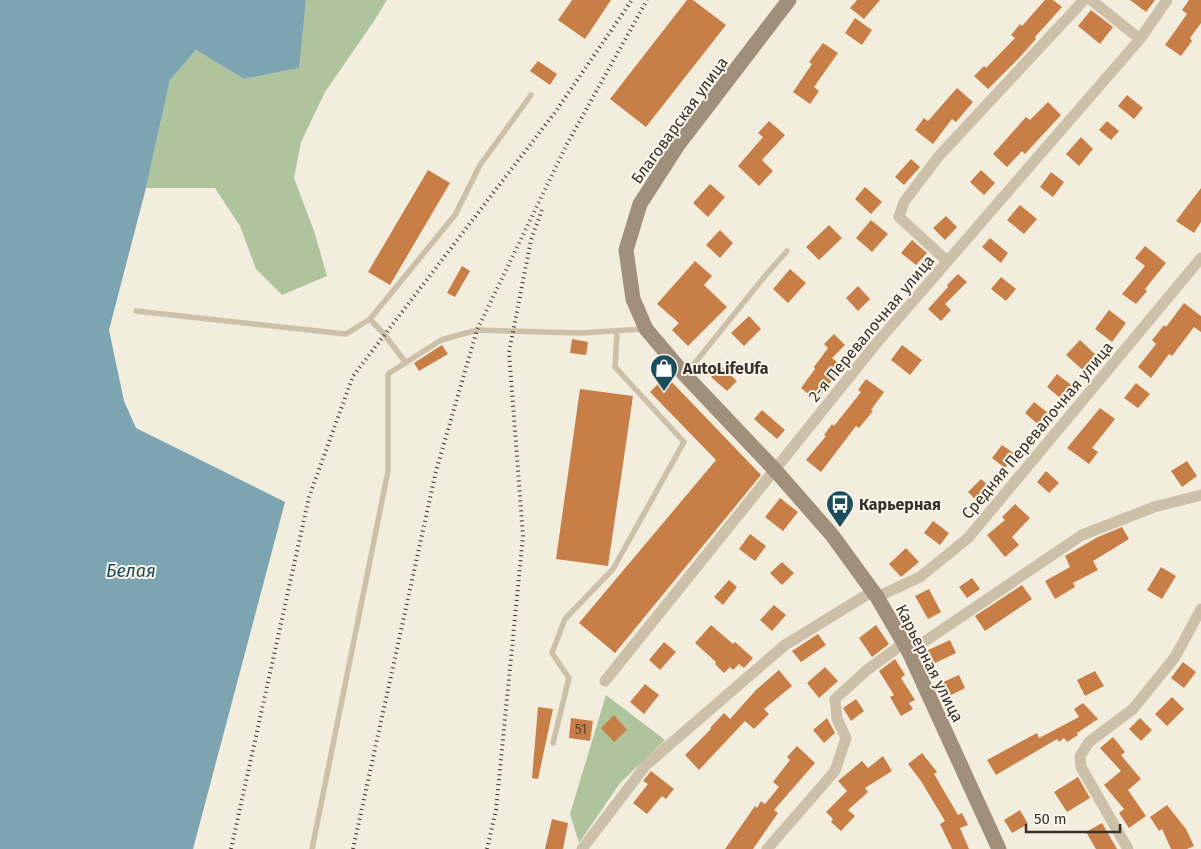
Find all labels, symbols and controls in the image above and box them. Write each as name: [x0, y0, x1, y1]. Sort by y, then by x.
street label: Благоварская улица: [627, 53, 732, 187]
street label: 2-я Перевалочная улица: [804, 251, 938, 406]
street label: Средняя Перевалочная улица: [958, 338, 1117, 523]
shop icon: AutoLifeUfa: [649, 353, 679, 392]
place label: AutoLifeUfa: [682, 359, 769, 378]
bus stop icon: Карьерная: [825, 489, 855, 528]
place label: Карьерная: [859, 495, 941, 514]
water label: Белая: [106, 560, 156, 582]
street label: Карьерная улица: [892, 601, 967, 725]
house number: 51: [575, 721, 587, 738]
scale bar: [1026, 802, 1120, 834]
text: 50 m: [1034, 810, 1067, 828]

